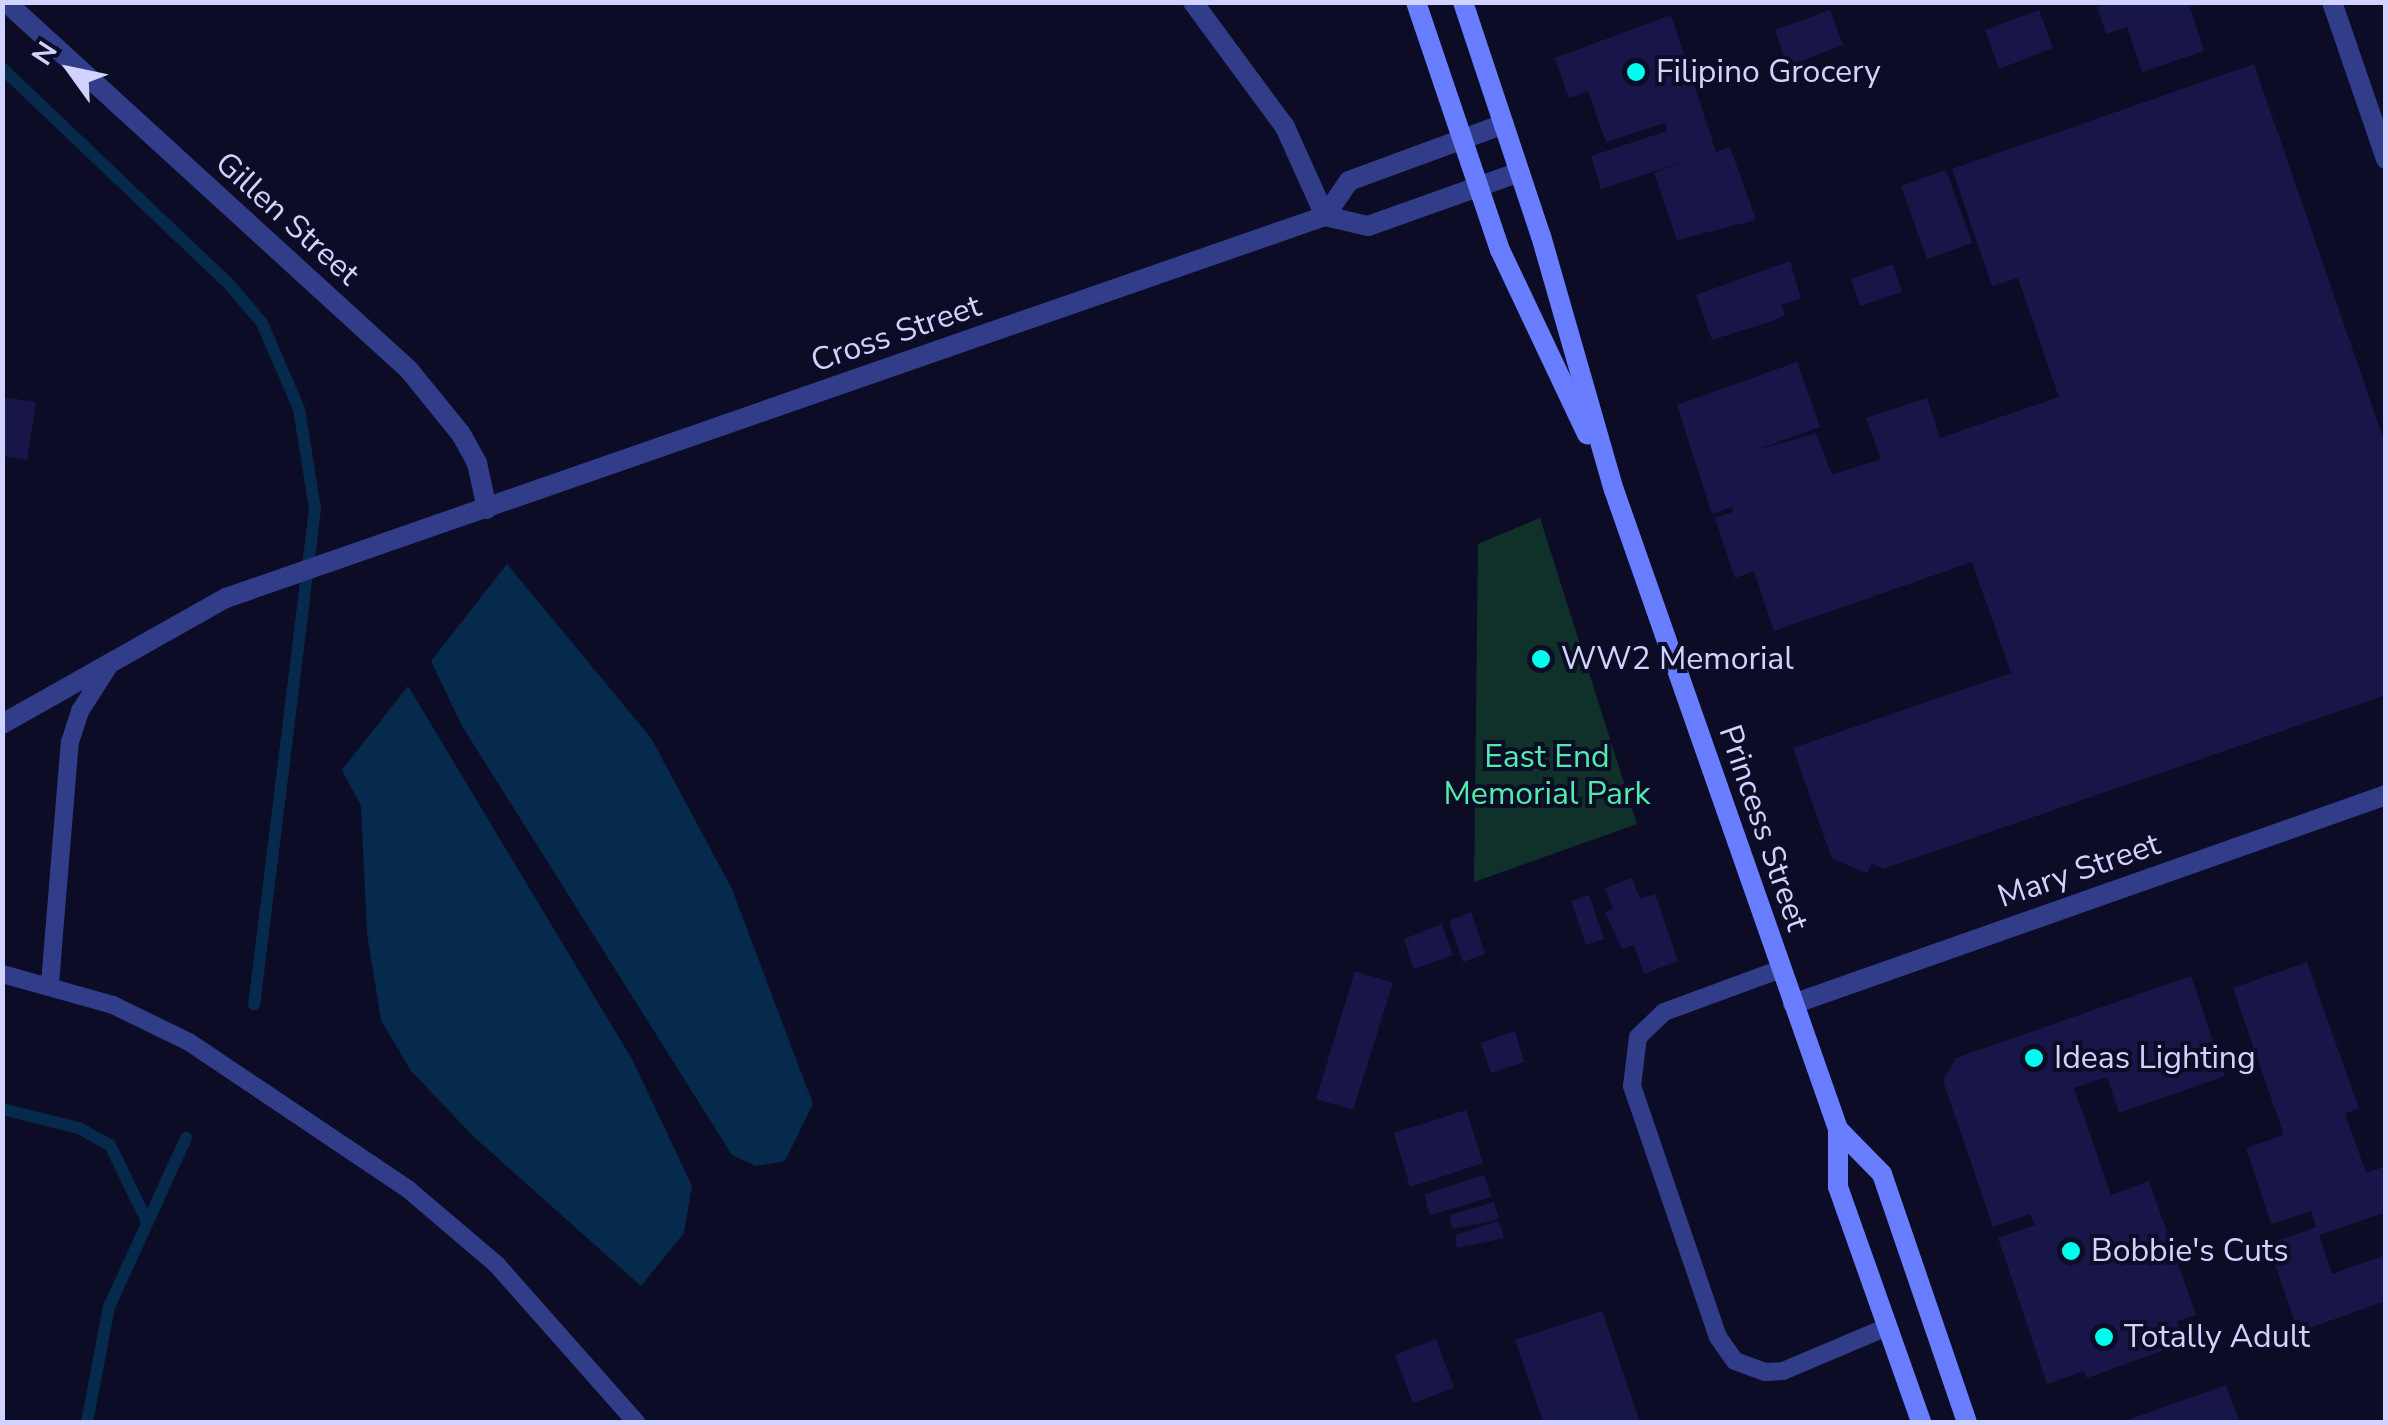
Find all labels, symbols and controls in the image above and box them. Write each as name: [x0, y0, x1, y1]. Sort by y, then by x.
north arrow: [20, 20, 120, 120]
text: N: [23, 35, 66, 73]
place label: Filipino Grocery: [1656, 53, 1881, 91]
marker: Filipino Grocery: [1625, 61, 1647, 83]
street label: Gillen Street: [207, 144, 367, 294]
street label: Cross Street: [806, 287, 986, 381]
place label: WW2 Memorial: [1561, 640, 1794, 678]
marker: WW2 Memorial: [1530, 648, 1552, 670]
street label: Princess Street: [1710, 720, 1816, 936]
park label: East End Memorial Park: [1443, 739, 1651, 814]
street label: Mary Street: [1993, 825, 2165, 917]
place label: Ideas Lighting: [2054, 1039, 2256, 1077]
marker: Ideas Lighting: [2023, 1047, 2045, 1069]
place label: Bobbie's Cuts: [2091, 1232, 2289, 1270]
marker: Bobbie's Cuts: [2060, 1240, 2082, 1262]
place label: Totally Adult: [2124, 1318, 2310, 1356]
marker: Totally Adult: [2093, 1326, 2115, 1348]

